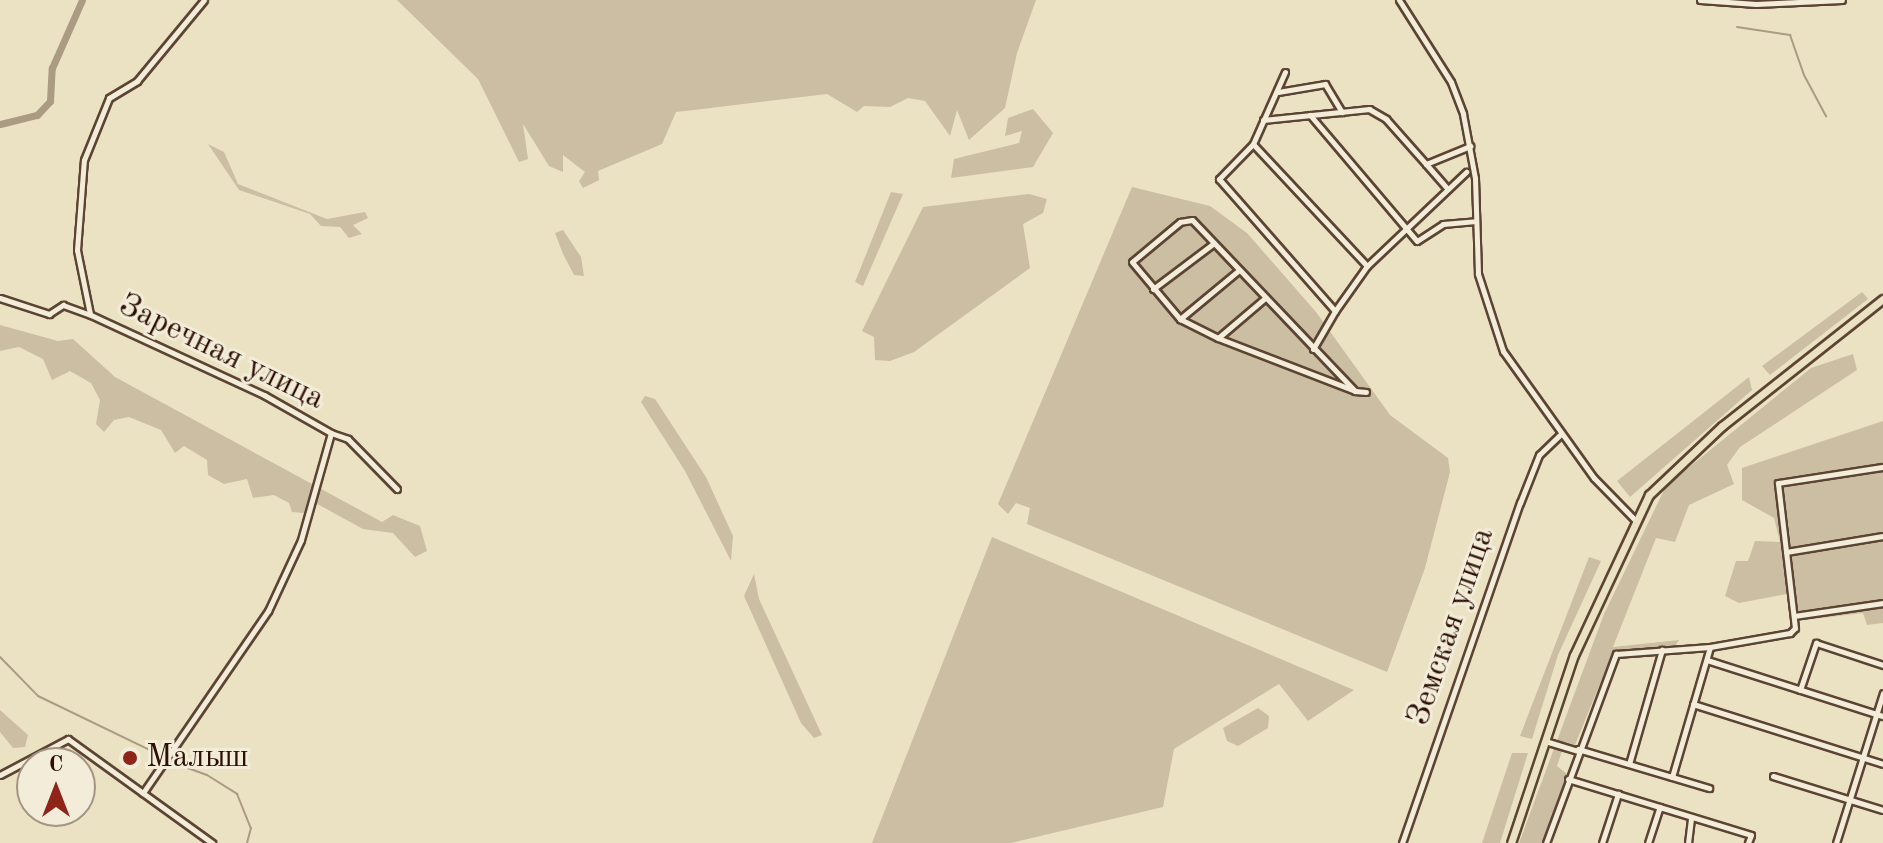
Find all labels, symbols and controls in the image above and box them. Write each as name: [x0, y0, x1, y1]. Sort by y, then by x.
street label: Заречная улица: [112, 287, 330, 419]
street label: Земская улица: [1400, 523, 1504, 731]
place label: Малыш: [146, 739, 249, 777]
north arrow: [16, 747, 96, 827]
marker: Малыш: [121, 749, 139, 767]
text: С: [49, 754, 63, 776]

